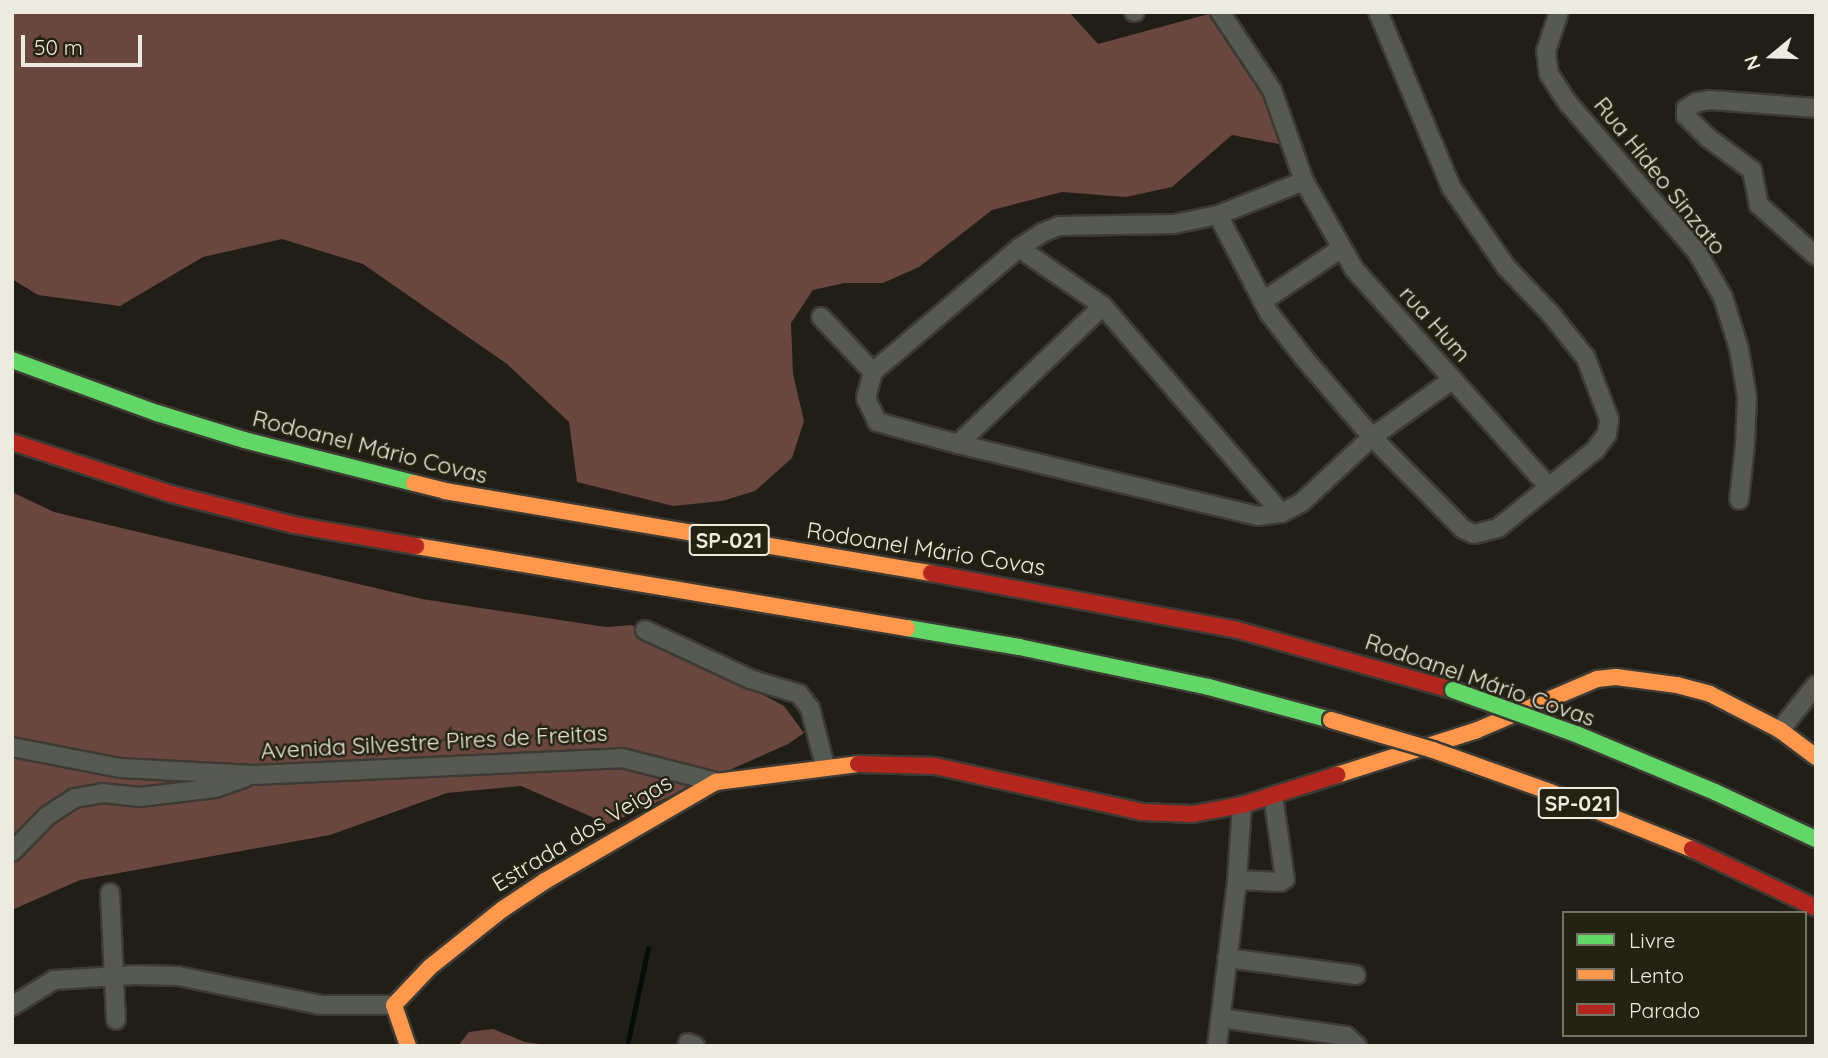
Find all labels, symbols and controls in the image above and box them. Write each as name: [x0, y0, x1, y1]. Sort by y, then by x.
scale bar: [24, 21, 145, 65]
north arrow: [1737, 21, 1807, 91]
text: 50 m: [34, 34, 83, 60]
text: N: [1739, 52, 1766, 73]
street label: Rua Hideo Sinzato: [1588, 92, 1732, 260]
street label: rua Hum: [1394, 280, 1476, 368]
street label: Rodoanel Mário Covas: [250, 404, 490, 490]
street label: Rodoanel Mário Covas: [805, 516, 1047, 582]
road number: SP-021: [687, 522, 771, 558]
street label: Rodoanel Mário Covas: [1361, 628, 1599, 732]
street label: Avenida Silvestre Pires de Freitas: [260, 719, 608, 765]
street label: Estrada dos Veigas: [487, 768, 677, 898]
road number: SP-021: [1536, 786, 1620, 820]
legend: [1562, 911, 1807, 1037]
text: Livre: [1629, 927, 1675, 953]
text: Lento: [1629, 962, 1684, 988]
text: Parado: [1629, 997, 1700, 1023]

